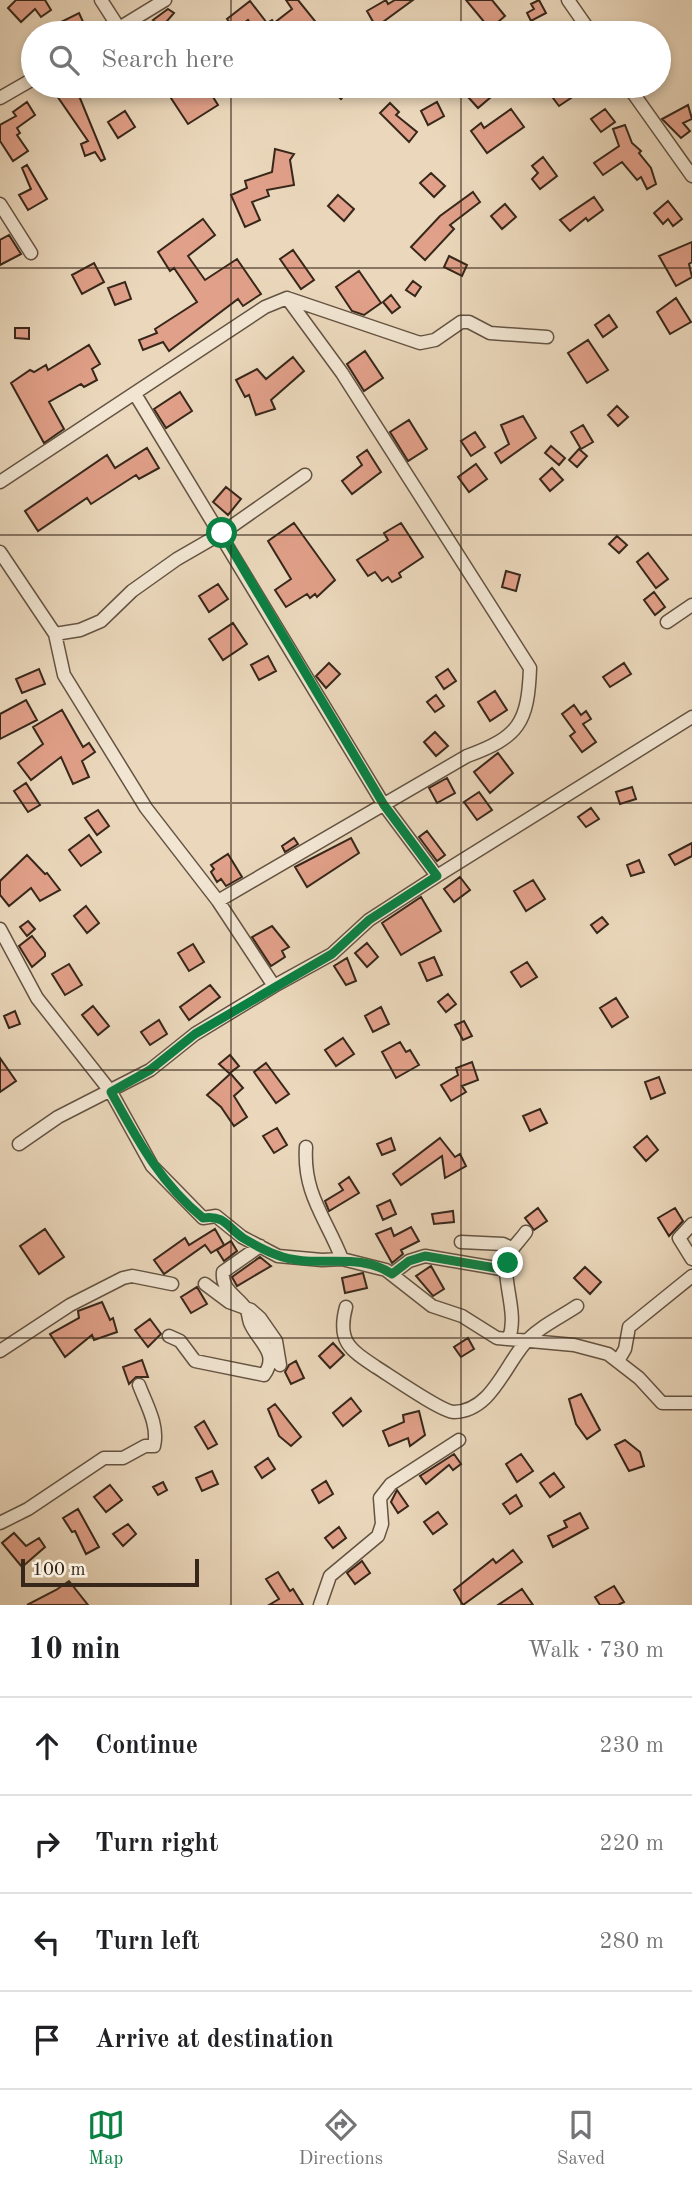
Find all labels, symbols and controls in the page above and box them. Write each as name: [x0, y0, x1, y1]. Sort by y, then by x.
search box: [21, 21, 671, 98]
icon: search: [45, 41, 83, 79]
text: Search here: [101, 47, 234, 73]
route start: [206, 517, 237, 548]
route end: [492, 1247, 523, 1278]
scale bar: [21, 1556, 200, 1588]
text: 100 m: [32, 1561, 85, 1580]
text: 10 min: [28, 1635, 121, 1665]
text: Walk · 730 m: [528, 1639, 664, 1662]
icon: ahead: [28, 1727, 66, 1765]
text: Continue: [95, 1733, 198, 1759]
text: 230 m: [599, 1734, 664, 1757]
icon: right: [28, 1825, 66, 1863]
text: Turn right: [95, 1831, 218, 1857]
text: 220 m: [599, 1832, 664, 1855]
icon: left: [28, 1923, 66, 1961]
text: Turn left: [95, 1929, 200, 1955]
text: 280 m: [599, 1930, 664, 1953]
icon: arrive: [28, 2021, 66, 2059]
text: Arrive at destination: [95, 2027, 334, 2053]
tab: Map: [87, 2106, 125, 2171]
tab: Directions: [299, 2106, 383, 2171]
tab: Saved: [557, 2106, 605, 2171]

